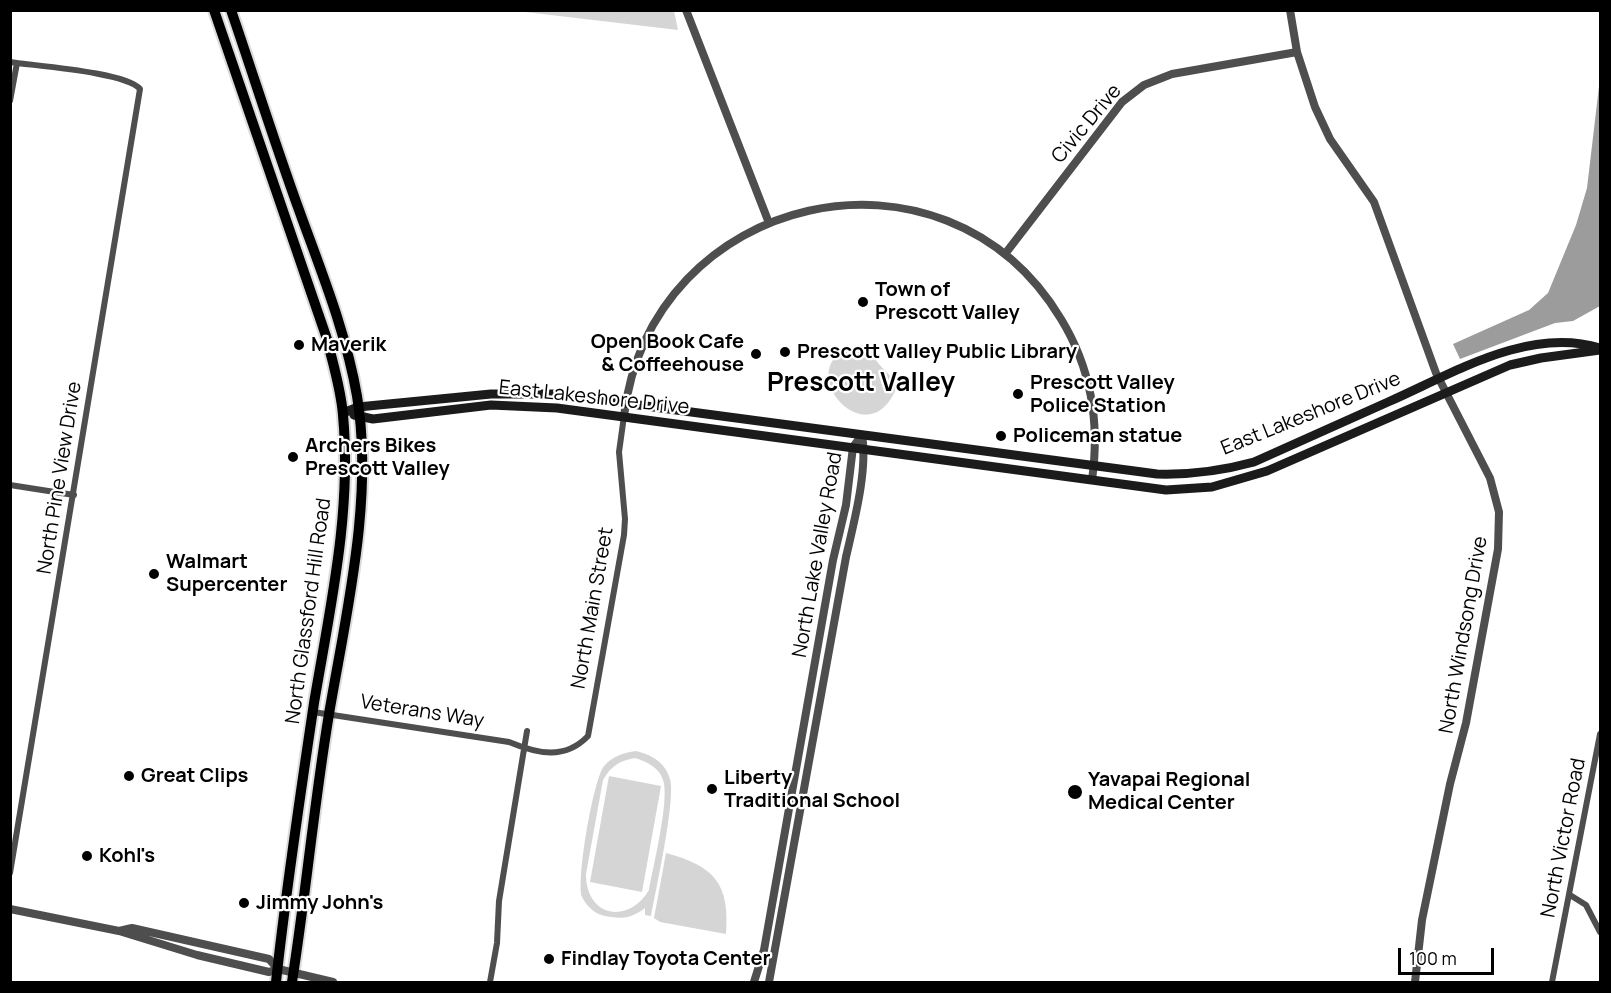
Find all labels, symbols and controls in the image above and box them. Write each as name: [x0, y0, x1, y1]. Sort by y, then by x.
street label: Civic Drive: [1047, 80, 1127, 168]
place label: Town of Prescott Valley: [875, 278, 1020, 325]
marker: Town of Prescott Valley: [856, 295, 870, 309]
place label: Open Book Cafe & Coffeehouse: [591, 330, 744, 377]
place label: Maverik: [311, 333, 386, 357]
marker: Maverik: [292, 338, 306, 352]
place label: Prescott Valley Public Library: [797, 340, 1077, 364]
marker: Prescott Valley Public Library: [778, 345, 792, 359]
marker: Open Book Cafe & Coffeehouse: [749, 347, 763, 361]
street label: East Lakeshore Drive: [1218, 367, 1404, 461]
district label: Prescott Valley: [767, 368, 955, 400]
place label: Prescott Valley Police Station: [1030, 371, 1175, 418]
street label: East Lakeshore Drive: [498, 376, 690, 420]
street label: North Pine View Drive: [33, 380, 87, 576]
marker: Prescott Valley Police Station: [1011, 387, 1025, 401]
place label: Policeman statue: [1013, 424, 1182, 448]
marker: Policeman statue: [994, 429, 1008, 443]
place label: Archers Bikes Prescott Valley: [305, 434, 450, 481]
marker: Archers Bikes Prescott Valley: [286, 450, 300, 464]
street label: North Lake Valley Road: [788, 450, 848, 660]
street label: North Glassford Hill Road: [281, 496, 337, 726]
street label: North Main Street: [567, 525, 619, 691]
street label: North Windsong Drive: [1435, 534, 1493, 736]
place label: Walmart Supercenter: [166, 550, 287, 597]
marker: Walmart Supercenter: [147, 567, 161, 581]
street label: Veterans Way: [358, 690, 486, 734]
street label: North Victor Road: [1537, 756, 1591, 920]
place label: Great Clips: [141, 764, 248, 788]
place label: Liberty Traditional School: [724, 766, 900, 813]
place label: Yavapai Regional Medical Center: [1088, 768, 1250, 815]
marker: Great Clips: [122, 769, 136, 783]
marker: Liberty Traditional School: [705, 782, 719, 796]
marker: Yavapai Regional Medical Center: [1066, 783, 1084, 801]
place label: Kohl's: [99, 844, 155, 868]
marker: Kohl's: [80, 849, 94, 863]
place label: Jimmy John's: [256, 891, 383, 915]
marker: Jimmy John's: [237, 896, 251, 910]
scale bar: [1401, 936, 1497, 974]
text: 100 m: [1409, 946, 1457, 970]
place label: Findlay Toyota Center: [561, 947, 770, 971]
marker: Findlay Toyota Center: [542, 952, 556, 966]

